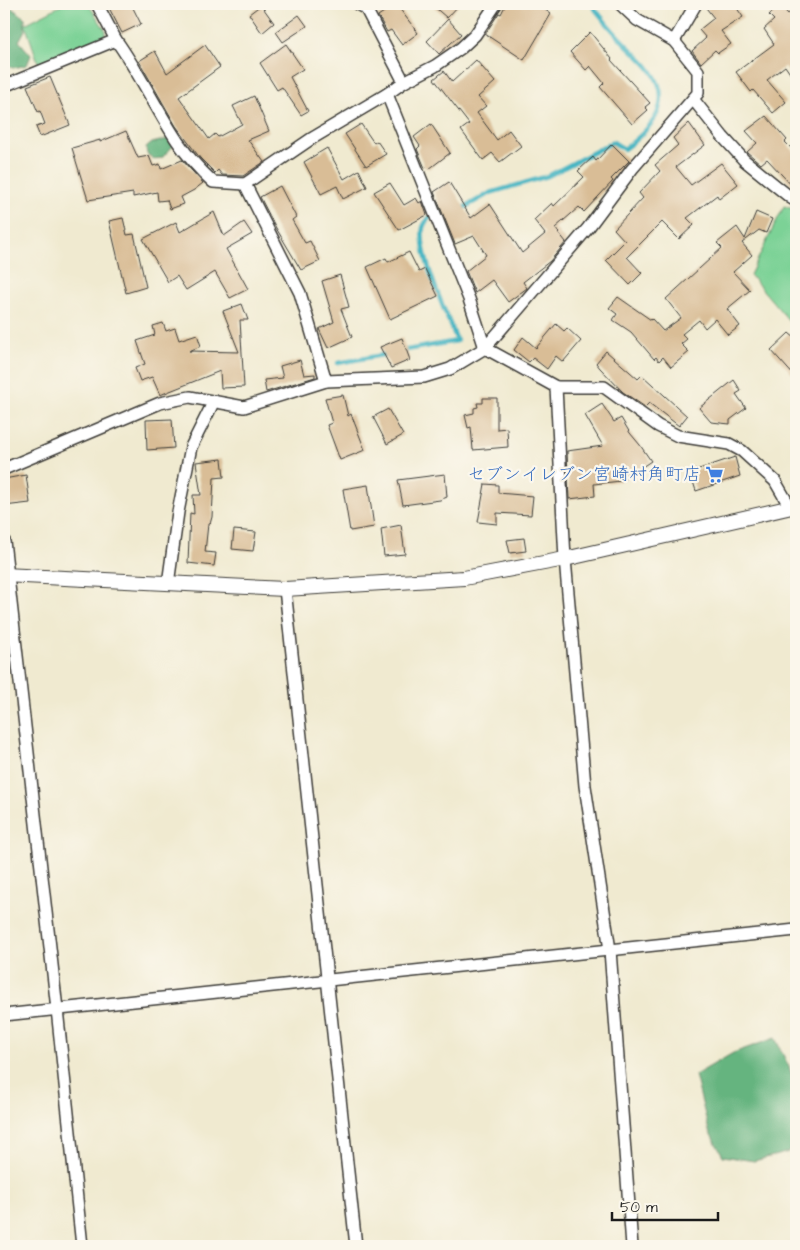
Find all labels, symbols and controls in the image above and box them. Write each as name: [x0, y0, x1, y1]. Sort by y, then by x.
place label: セブンイレブン宮崎村角町店: [467, 462, 701, 487]
supermarket icon: セブンイレブン宮崎村角町店: [705, 464, 725, 484]
scale bar: [612, 1190, 719, 1222]
text: 50 m: [620, 1197, 658, 1218]

